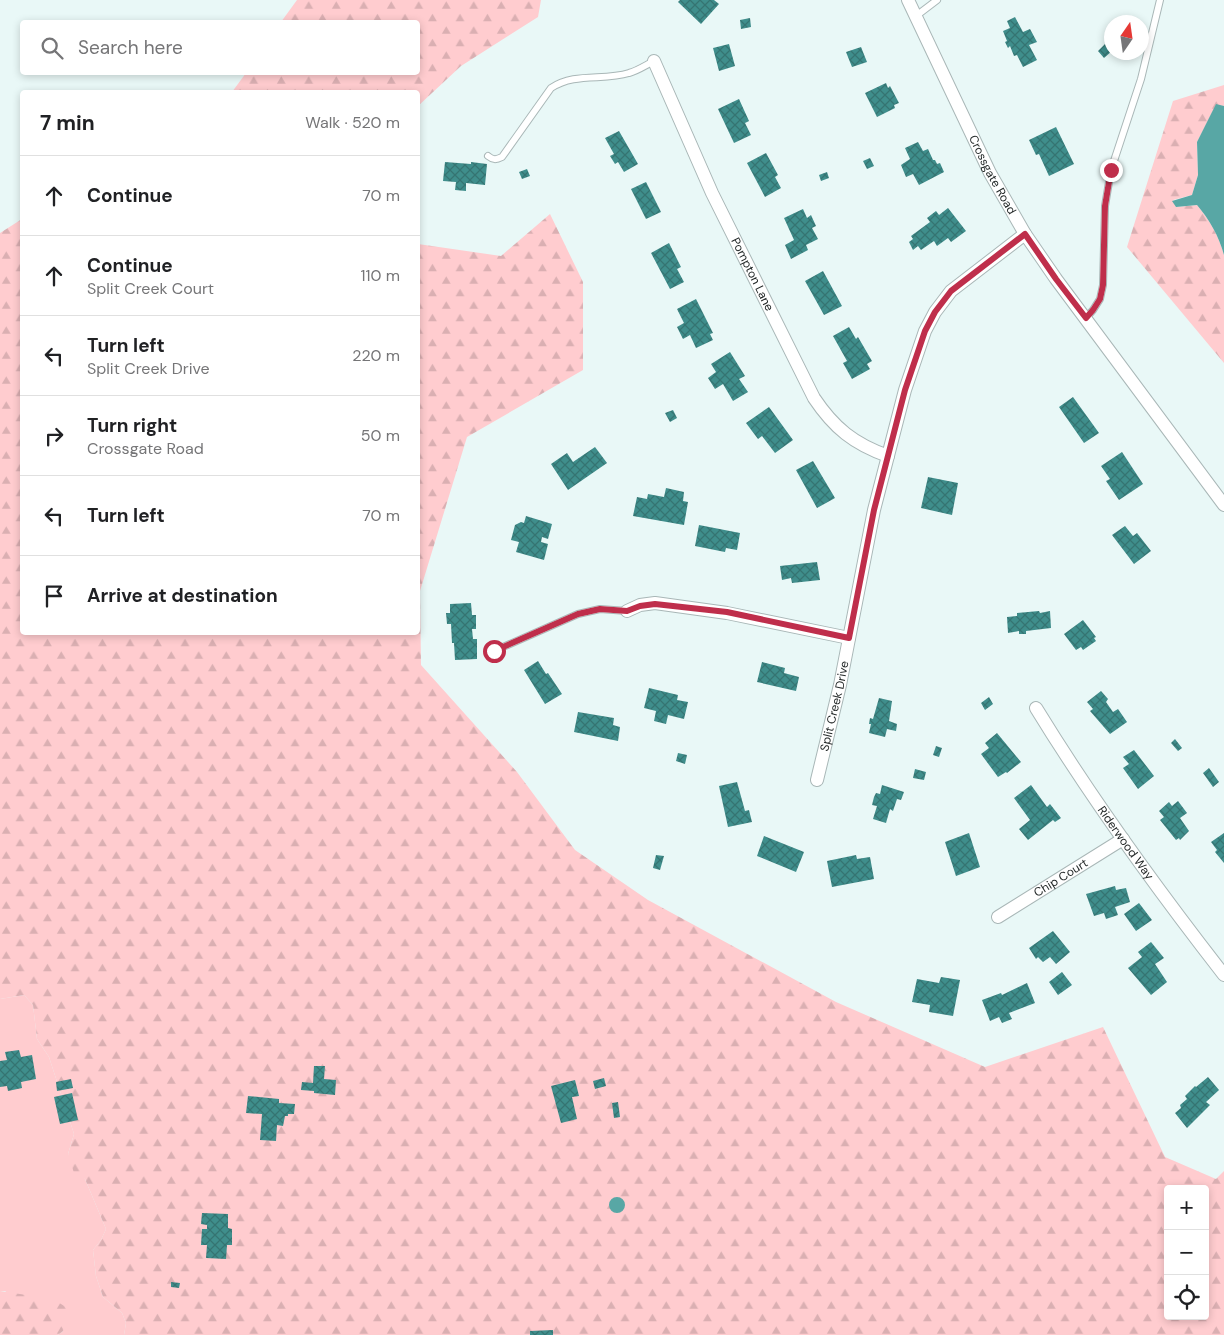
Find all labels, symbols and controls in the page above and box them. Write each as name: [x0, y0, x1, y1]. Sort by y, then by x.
north arrow: [1104, 15, 1149, 60]
search box: [20, 20, 420, 75]
icon: search: [38, 34, 66, 62]
text: Search here: [78, 35, 183, 60]
text: 7 min: [40, 109, 95, 137]
text: Walk · 520 m: [305, 112, 400, 133]
street label: Crossgate Road: [965, 132, 1020, 217]
route end: [1100, 159, 1123, 182]
icon: ahead: [40, 182, 68, 210]
text: Continue: [87, 183, 173, 208]
text: 70 m: [362, 185, 400, 206]
street label: Pompton Lane: [727, 235, 778, 314]
text: Continue: [87, 253, 173, 278]
icon: ahead: [40, 262, 68, 290]
text: 110 m: [361, 265, 400, 286]
text: Split Creek Court: [87, 278, 214, 299]
text: Turn left: [87, 333, 165, 358]
icon: left: [40, 342, 68, 370]
text: 220 m: [352, 345, 400, 366]
text: Split Creek Drive: [87, 358, 210, 379]
text: Turn right: [87, 413, 177, 438]
icon: right: [40, 422, 68, 450]
text: 50 m: [361, 425, 400, 446]
text: Crossgate Road: [87, 438, 204, 459]
icon: left: [40, 502, 68, 530]
text: Turn left: [87, 503, 165, 528]
text: 70 m: [362, 505, 400, 526]
icon: arrive: [40, 582, 68, 610]
text: Arrive at destination: [87, 583, 278, 608]
route start: [483, 640, 506, 663]
street label: Split Creek Drive: [816, 659, 853, 753]
street label: Riderwood Way: [1094, 803, 1157, 883]
street label: Chip Court: [1031, 855, 1091, 901]
map controls: [1164, 1185, 1209, 1320]
button: +: [1164, 1185, 1209, 1230]
button: −: [1164, 1230, 1209, 1275]
button: locate: [1164, 1275, 1209, 1320]

